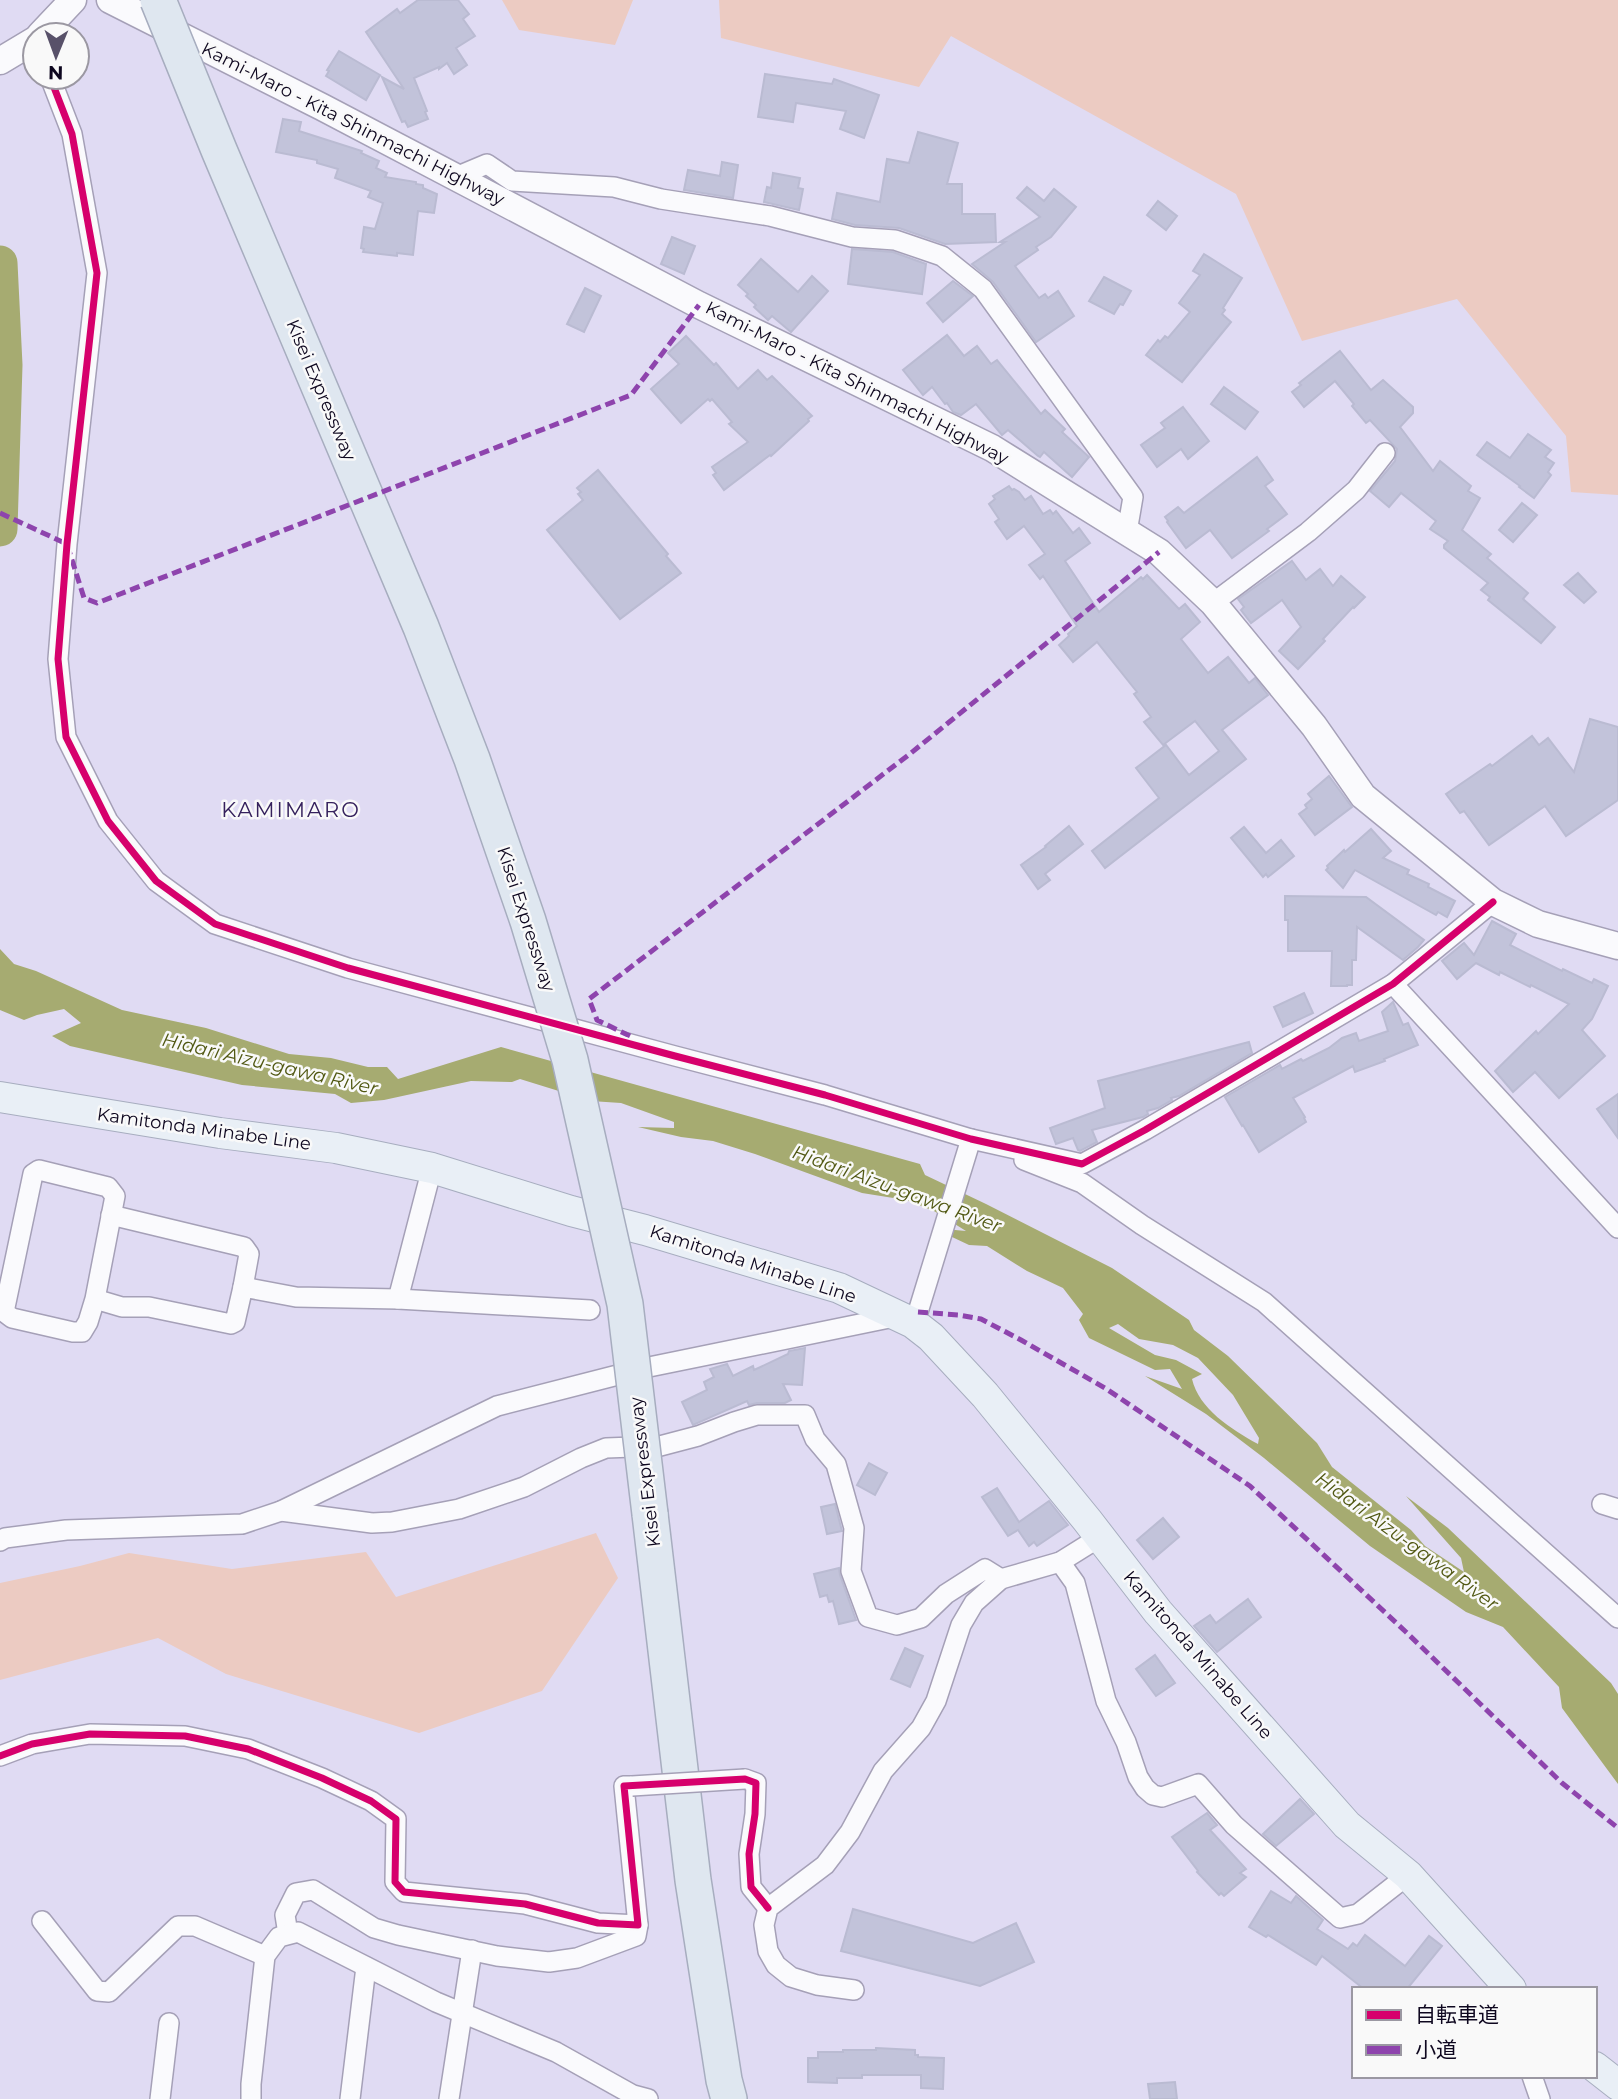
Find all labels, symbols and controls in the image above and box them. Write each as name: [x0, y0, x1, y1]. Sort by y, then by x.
north arrow: [21, 21, 91, 91]
street label: Kami-Maro - Kita Shinmachi Highway: [198, 38, 508, 210]
text: N: [48, 61, 64, 84]
street label: Kami-Maro - Kita Shinmachi Highway: [702, 297, 1012, 469]
street label: Kisei Expressway: [281, 316, 361, 464]
district label: KAMIMARO: [221, 797, 361, 822]
street label: Kisei Expressway: [492, 844, 560, 995]
water label: Hidari Aizu-gawa River: [160, 1028, 380, 1100]
street label: Kamitonda Minabe Line: [96, 1103, 313, 1155]
water label: Hidari Aizu-gawa River: [789, 1140, 1005, 1238]
street label: Kamitonda Minabe Line: [647, 1220, 859, 1308]
street label: Kisei Expressway: [625, 1395, 665, 1548]
water label: Hidari Aizu-gawa River: [1311, 1467, 1503, 1615]
street label: Kamitonda Minabe Line: [1119, 1566, 1277, 1744]
legend: [1352, 1987, 1597, 2078]
text: 自転車道: [1415, 2002, 1499, 2027]
text: 小道: [1415, 2037, 1457, 2062]

